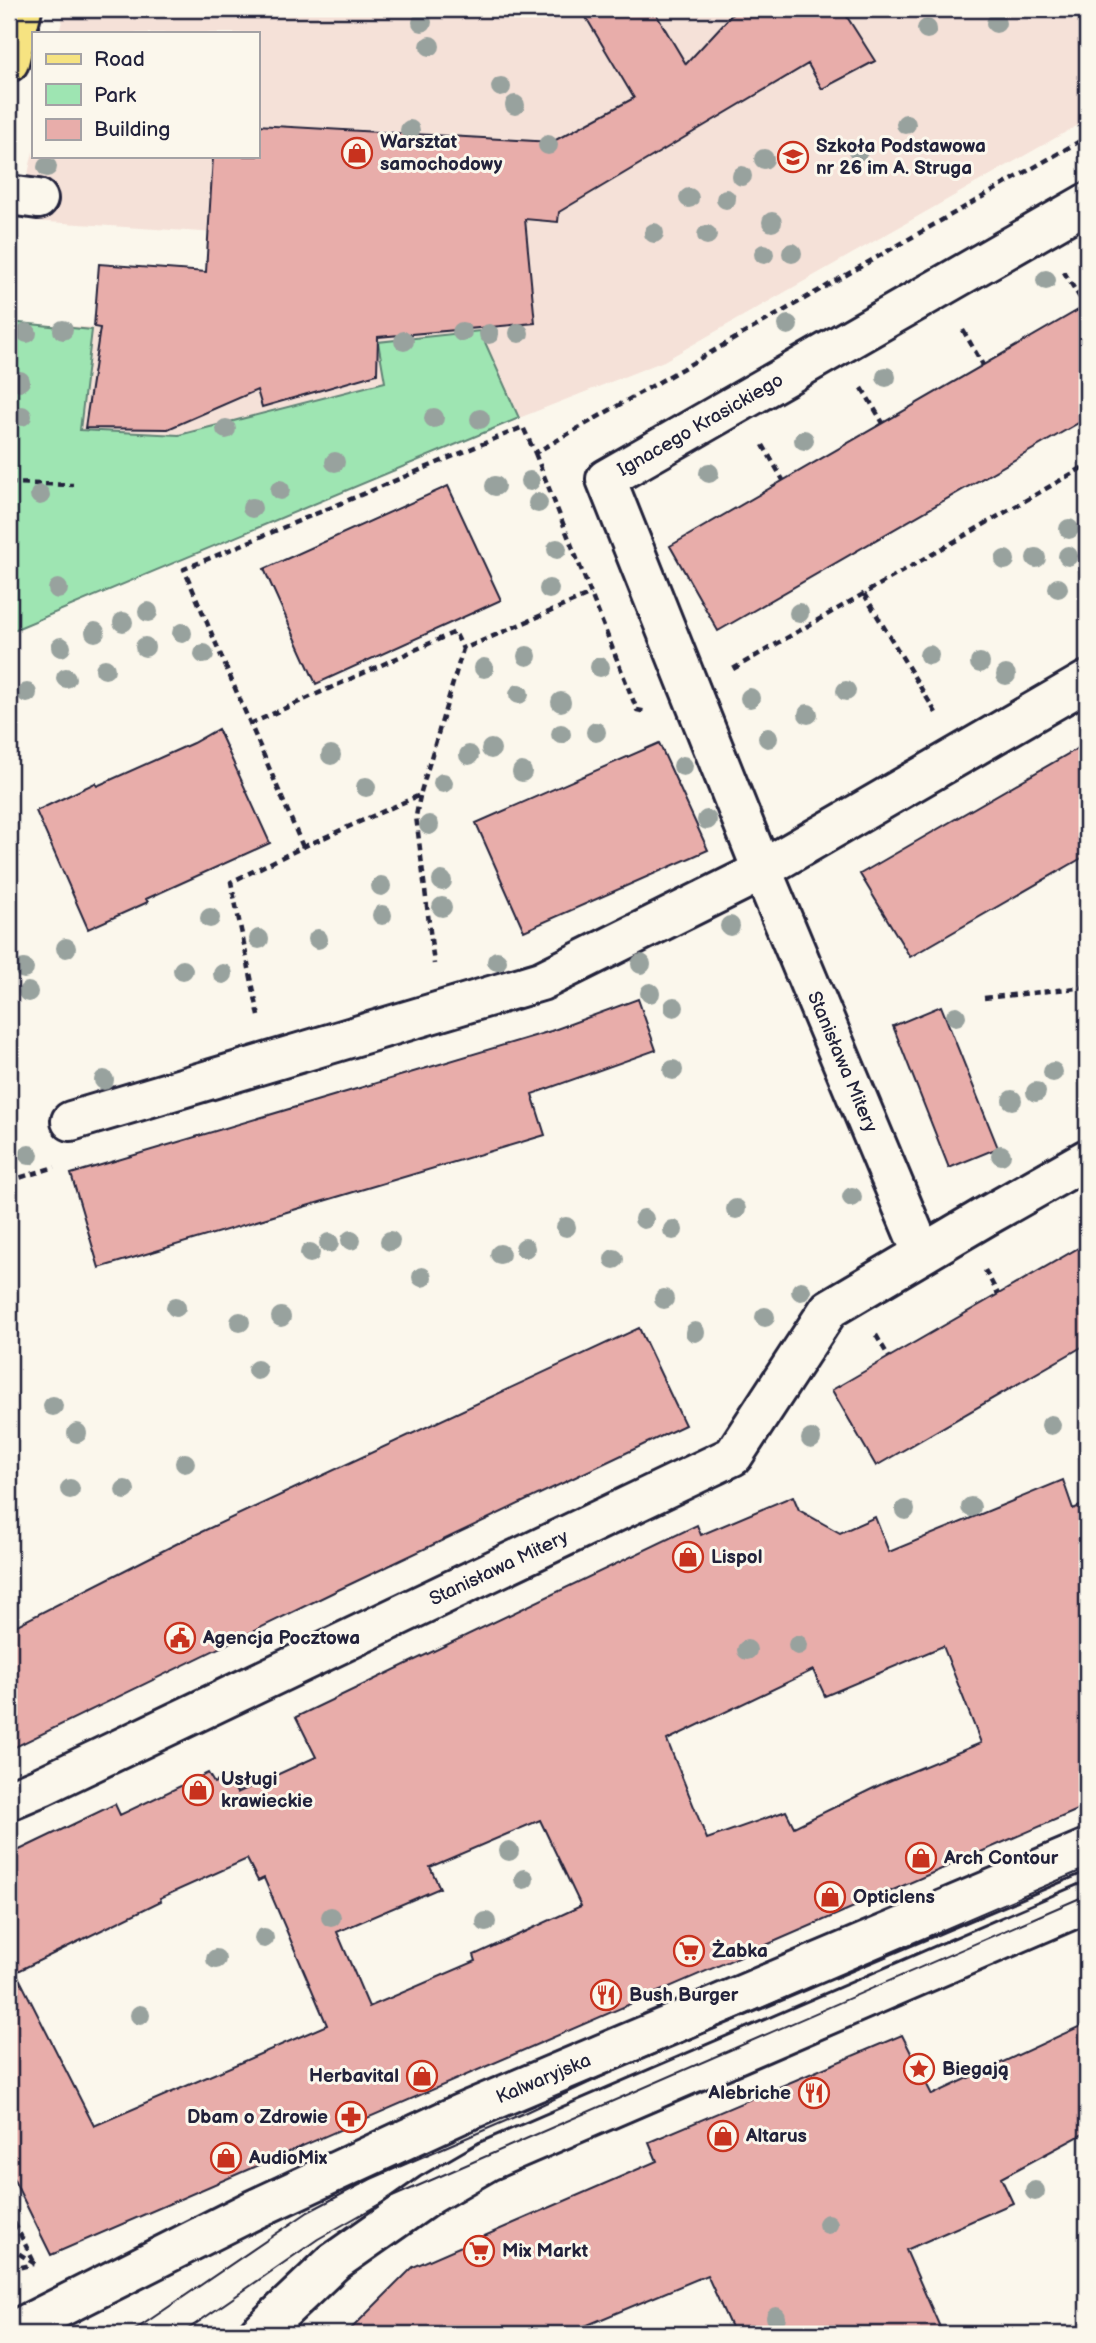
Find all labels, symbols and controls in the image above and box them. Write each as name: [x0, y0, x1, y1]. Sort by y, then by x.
legend: [32, 32, 259, 158]
text: Road: [94, 47, 145, 72]
text: Park: [94, 83, 137, 108]
text: Building: [94, 117, 170, 142]
place label: Warsztat samochodowy: [380, 131, 503, 176]
place label: Szkoła Podstawowa nr 26 im A. Struga: [816, 135, 986, 180]
shop icon: Warsztat samochodowy: [340, 136, 374, 170]
school or university icon: Szkoła Podstawowa nr 26 im A. Struga: [776, 140, 810, 174]
street label: Ignacego Krasickiego: [614, 368, 787, 481]
street label: Stanisława Mitery: [802, 988, 882, 1136]
street label: Stanisława Mitery: [426, 1525, 572, 1611]
shop icon: Lispol: [671, 1540, 705, 1574]
place label: Lispol: [711, 1546, 762, 1569]
public building icon: Agencja Pocztowa: [163, 1621, 197, 1655]
place label: Agencja Pocztowa: [202, 1627, 360, 1650]
place label: Usługi krawieckie: [221, 1768, 313, 1813]
shop icon: Usługi krawieckie: [181, 1773, 215, 1807]
shop icon: Arch Contour: [904, 1841, 938, 1875]
place label: Arch Contour: [943, 1847, 1059, 1870]
shop icon: Opticlens: [813, 1880, 847, 1914]
place label: Opticlens: [853, 1886, 935, 1909]
supermarket icon: Żabka: [672, 1934, 706, 1968]
place label: Żabka: [712, 1939, 768, 1963]
restaurant icon: Bush Burger: [589, 1978, 623, 2012]
place label: Bush Burger: [629, 1984, 739, 2007]
street label: Kalwaryjska: [493, 2049, 594, 2109]
place icon: Biegają: [902, 2052, 936, 2086]
place label: Biegają: [942, 2058, 1009, 2081]
shop icon: Herbavital: [405, 2059, 439, 2093]
place label: Herbavital: [309, 2065, 399, 2088]
restaurant icon: Alebriche: [797, 2076, 831, 2110]
place label: Alebriche: [708, 2082, 791, 2105]
pharmacy icon: Dbam o Zdrowie: [334, 2100, 368, 2134]
place label: Dbam o Zdrowie: [187, 2106, 328, 2129]
shop icon: Altarus: [706, 2119, 740, 2153]
place label: Altarus: [745, 2125, 807, 2148]
shop icon: AudioMix: [209, 2141, 243, 2175]
place label: AudioMix: [248, 2147, 328, 2170]
supermarket icon: Mix Markt: [462, 2234, 496, 2268]
place label: Mix Markt: [502, 2240, 589, 2263]

